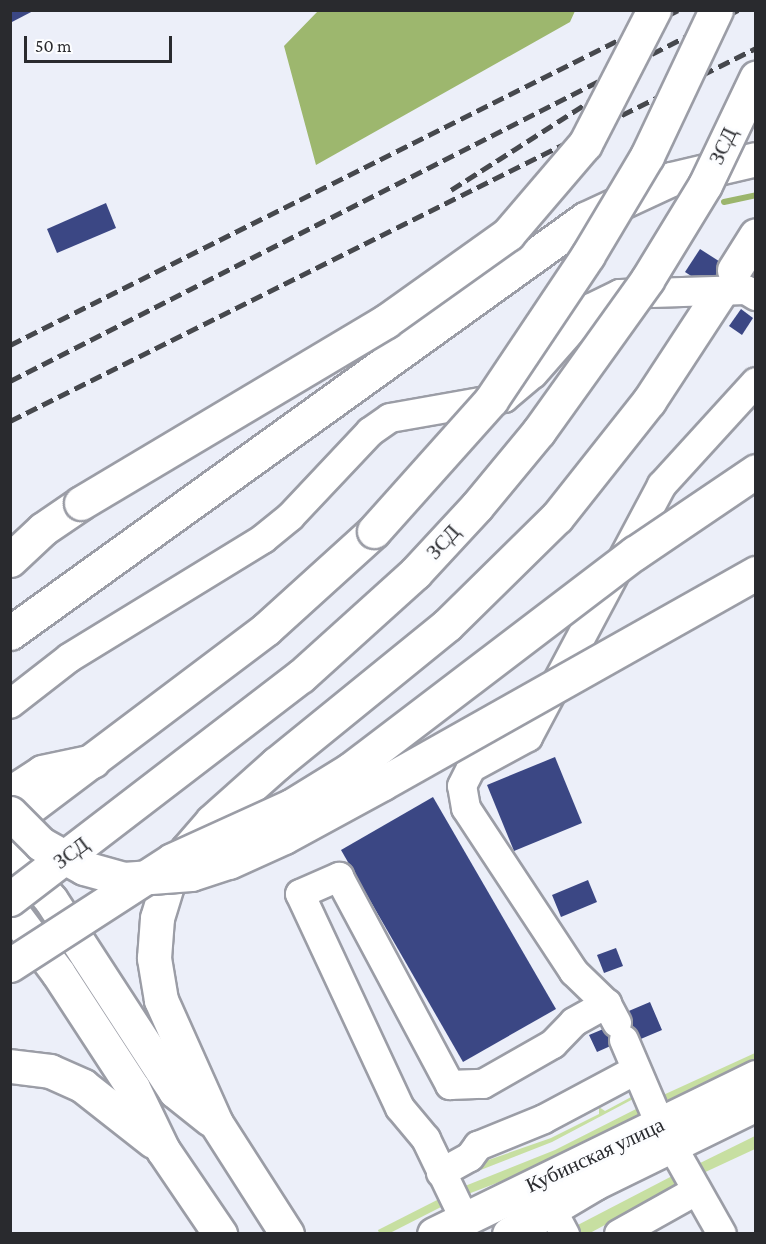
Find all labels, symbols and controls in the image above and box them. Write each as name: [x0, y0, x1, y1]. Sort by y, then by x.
scale bar: [27, 24, 176, 62]
text: 50 m: [35, 36, 72, 56]
street label: ЗСД: [704, 124, 742, 168]
street label: ЗСД: [421, 520, 465, 564]
street label: ЗСД: [48, 832, 94, 874]
street label: Кубинская улица: [522, 1112, 668, 1198]

